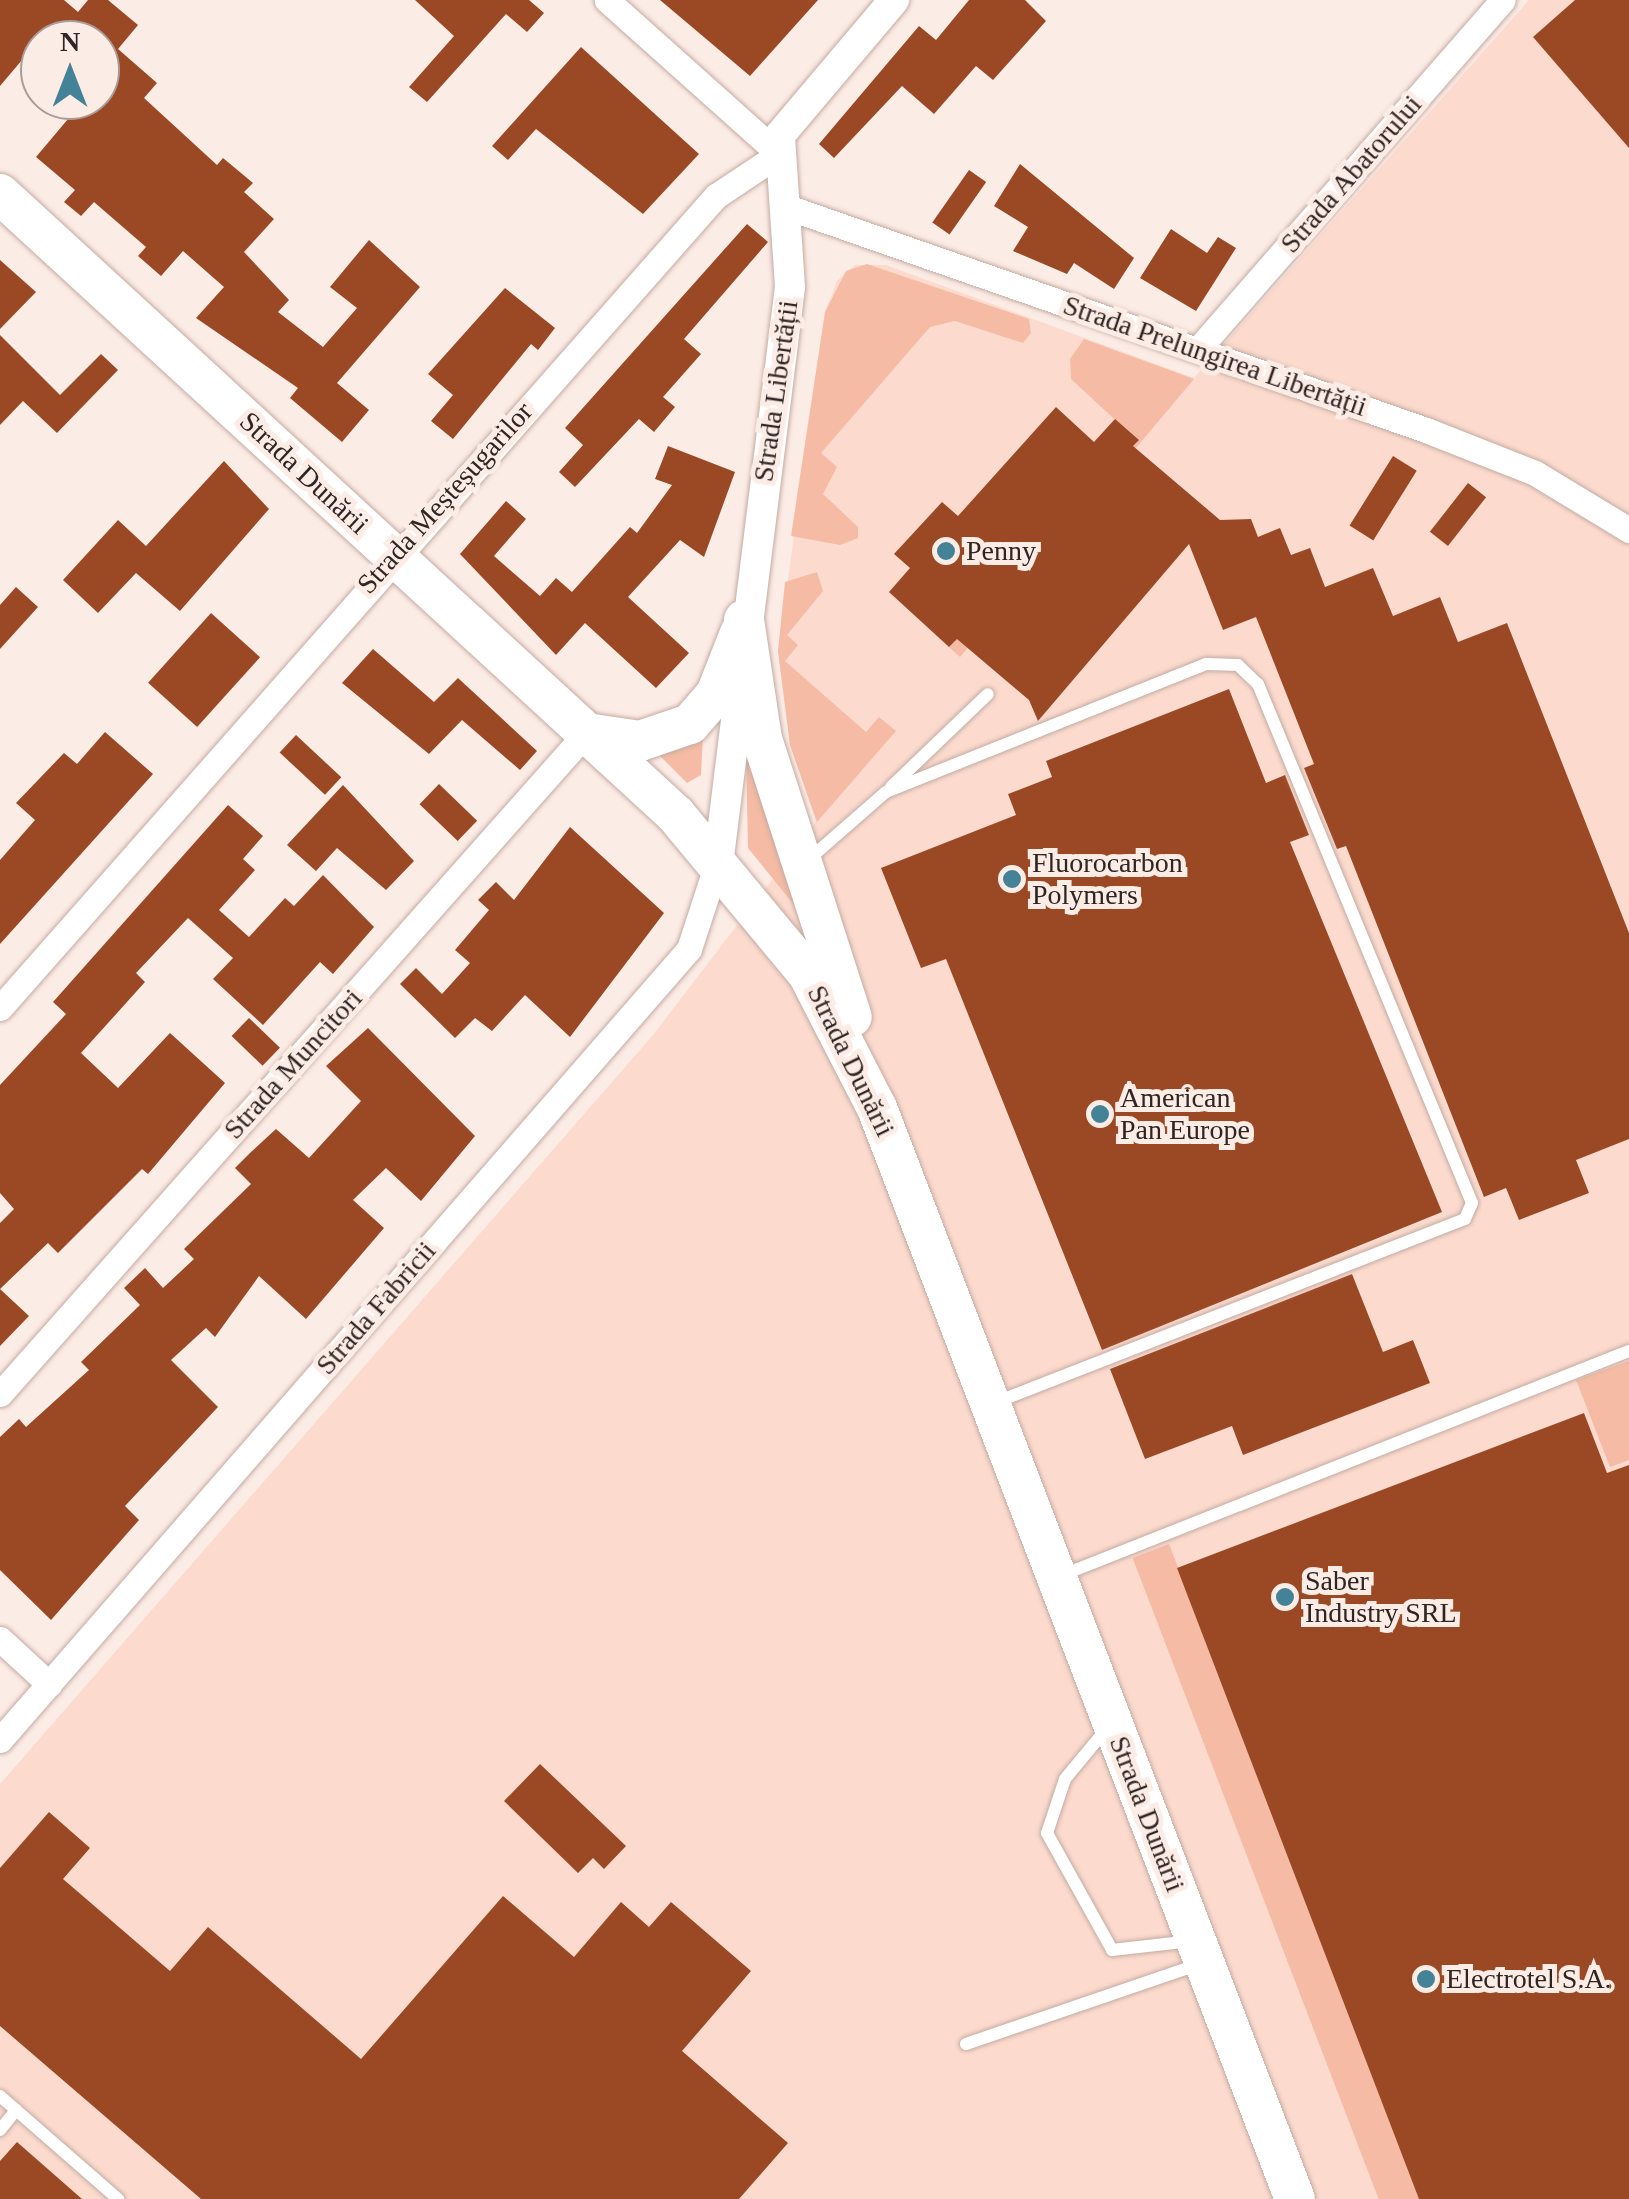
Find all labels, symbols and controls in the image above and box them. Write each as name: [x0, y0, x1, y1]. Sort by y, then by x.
north arrow: [20, 20, 120, 120]
text: N: [60, 26, 80, 57]
street label: Strada Abatorului: [1273, 88, 1429, 260]
street label: Strada Prelungirea Libertății: [1059, 288, 1371, 424]
street label: Strada Libertății: [747, 298, 805, 484]
street label: Strada Meșteșugarilor: [350, 395, 540, 601]
street label: Strada Dunării: [233, 405, 375, 541]
place label: Penny: [966, 534, 1036, 568]
marker: Penny: [935, 540, 957, 562]
place label: Fluorocarbon Polymers: [1032, 846, 1183, 912]
marker: Fluorocarbon Polymers: [1001, 868, 1023, 890]
street label: Strada Dunării: [800, 980, 902, 1142]
street label: Strada Muncitori: [217, 982, 369, 1146]
place label: American Pan Europe: [1120, 1081, 1250, 1147]
marker: American Pan Europe: [1089, 1103, 1111, 1125]
street label: Strada Fabricii: [309, 1234, 443, 1382]
place label: Saber Industry SRL: [1305, 1564, 1457, 1630]
marker: Saber Industry SRL: [1274, 1586, 1296, 1608]
street label: Strada Dunării: [1102, 1731, 1192, 1897]
place label: Electrotel S.A.: [1446, 1962, 1612, 1996]
marker: Electrotel S.A.: [1415, 1968, 1437, 1990]

